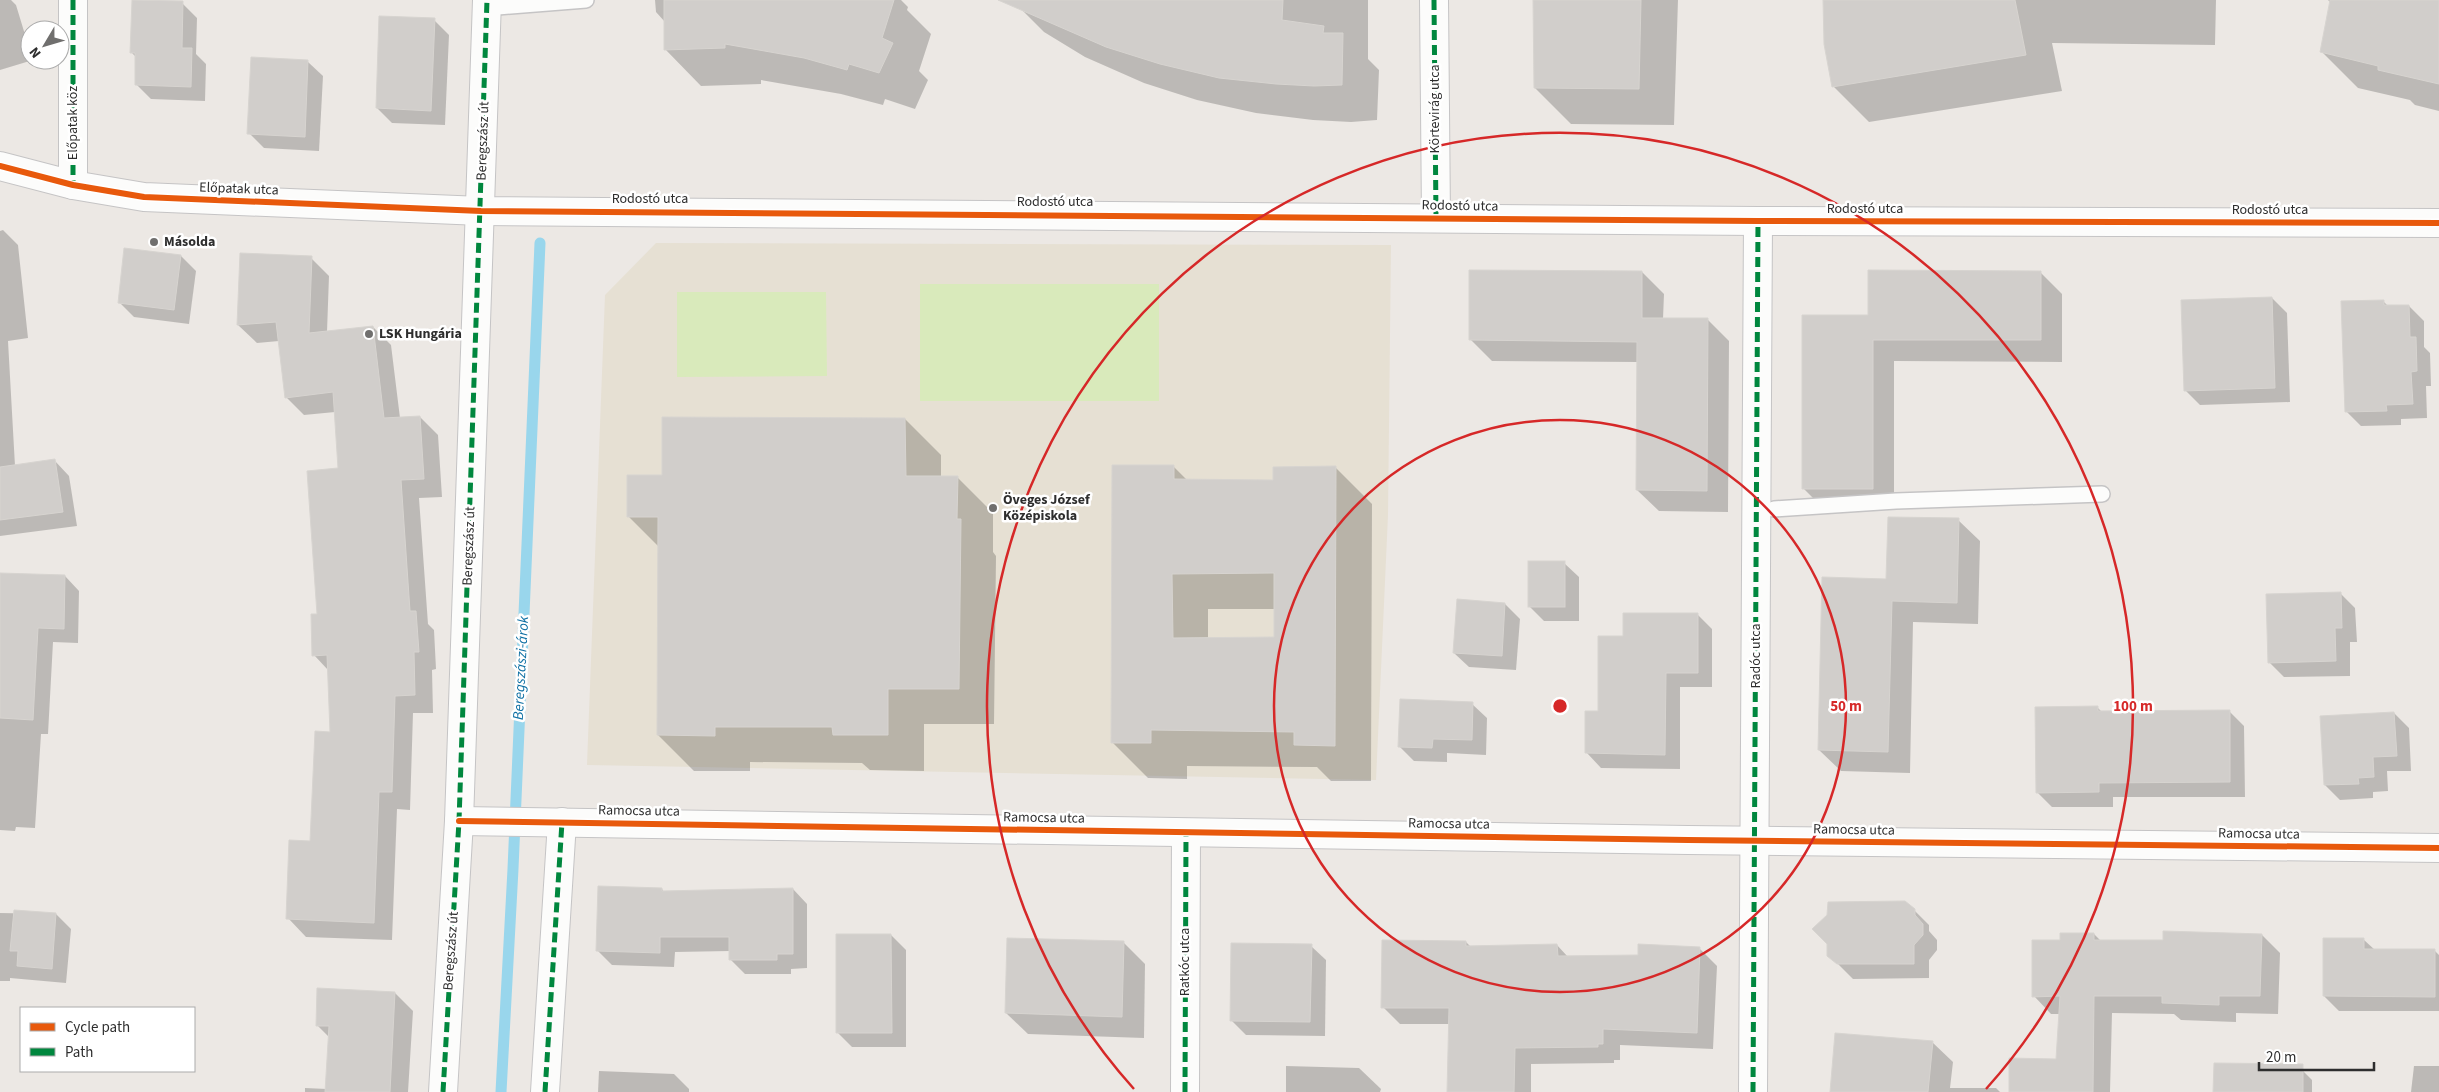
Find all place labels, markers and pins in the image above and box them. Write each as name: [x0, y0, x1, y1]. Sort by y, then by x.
place label: Másolda: [164, 232, 215, 252]
marker: Másolda: [148, 236, 160, 248]
place label: LSK Hungária: [379, 324, 462, 344]
marker: LSK Hungária: [363, 328, 375, 340]
place label: Öveges József Középiskola: [1003, 490, 1091, 526]
marker: Öveges József Középiskola: [987, 502, 999, 514]
centre of rings: [1551, 697, 1569, 715]

